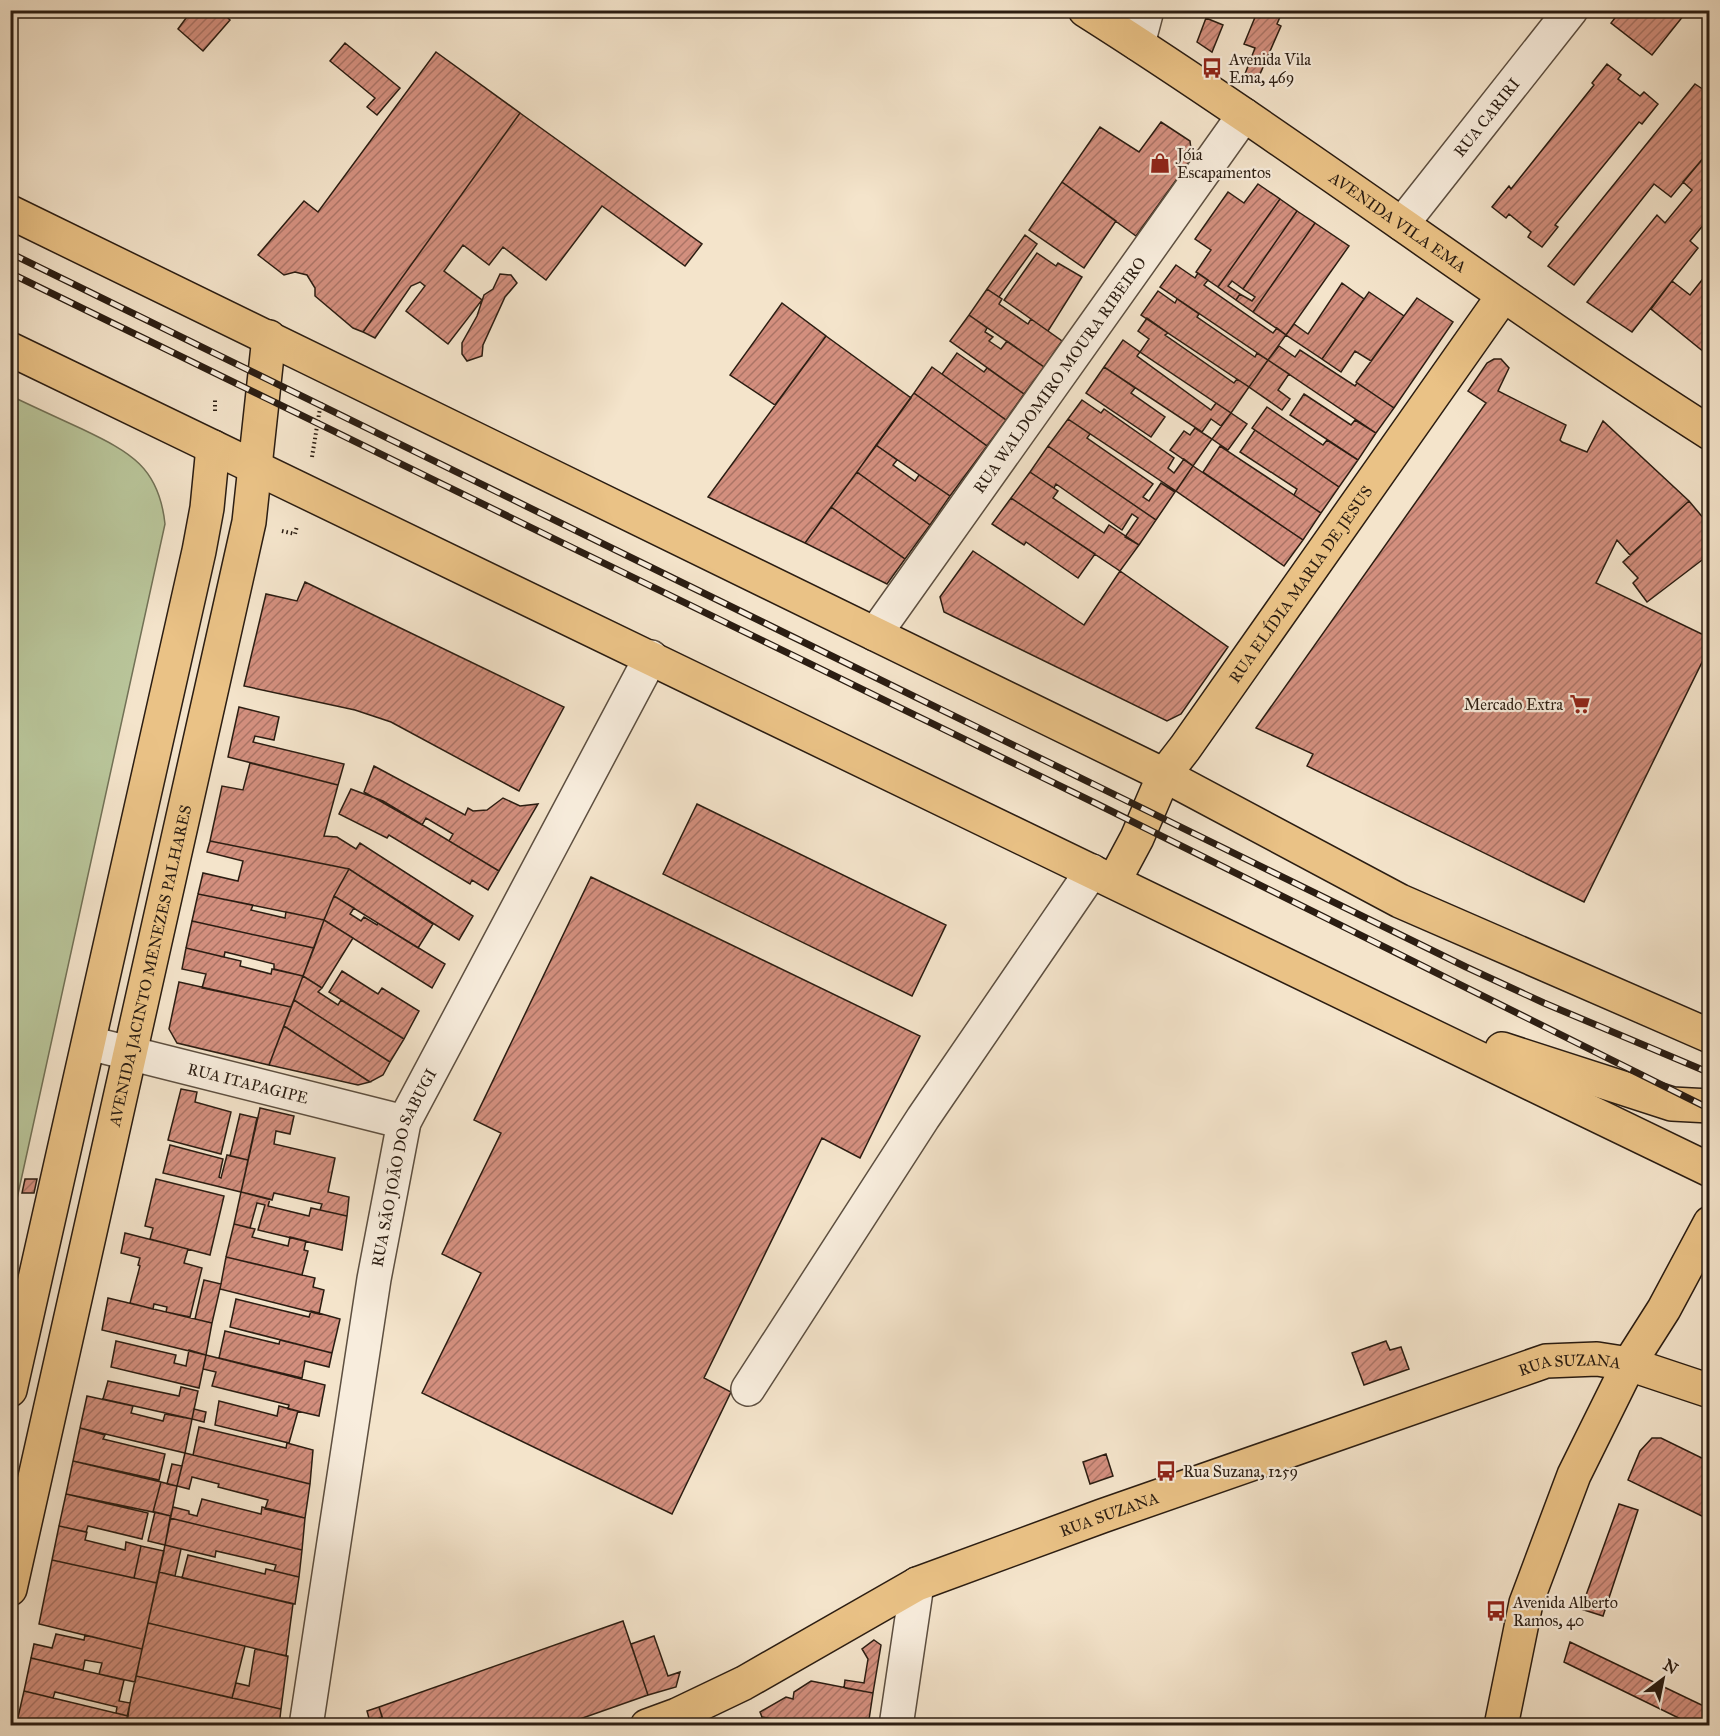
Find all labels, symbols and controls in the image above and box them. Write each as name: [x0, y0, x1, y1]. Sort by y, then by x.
place label: Avenida Vila Ema, 469: [1228, 50, 1311, 87]
bus stop icon: Avenida Vila Ema, 469: [1200, 56, 1224, 80]
street label: RUA CARIRI: [1450, 74, 1524, 161]
place label: Jóia Escapamentos: [1175, 145, 1271, 182]
shop icon: Jóia Escapamentos: [1148, 151, 1172, 175]
street label: AVENIDA VILA EMA: [1325, 167, 1470, 276]
street label: RUA WALDOMIRO MOURA RIBEIRO: [969, 253, 1150, 497]
street label: RUA ELÍDIA MARIA DE JESUS: [1225, 482, 1377, 687]
supermarket icon: Mercado Extra: [1568, 692, 1592, 716]
place label: Mercado Extra: [1464, 695, 1563, 714]
street label: AVENIDA JACINTO MENEZES PALHARES: [105, 803, 195, 1129]
street label: RUA ITAPAGIPE: [186, 1059, 310, 1108]
street label: RUA SÃO JOÃO DO SABUGI: [368, 1065, 441, 1268]
street label: RUA SUZANA: [1516, 1350, 1622, 1380]
bus stop icon: Rua Suzana, 1259: [1154, 1459, 1178, 1483]
place label: Rua Suzana, 1259: [1183, 1462, 1298, 1481]
street label: RUA SUZANA: [1057, 1488, 1162, 1541]
place label: Avenida Alberto Ramos, 40: [1512, 1593, 1618, 1630]
bus stop icon: Avenida Alberto Ramos, 40: [1484, 1599, 1508, 1623]
north arrow: [1633, 1649, 1693, 1709]
text: N: [1660, 1655, 1682, 1679]

